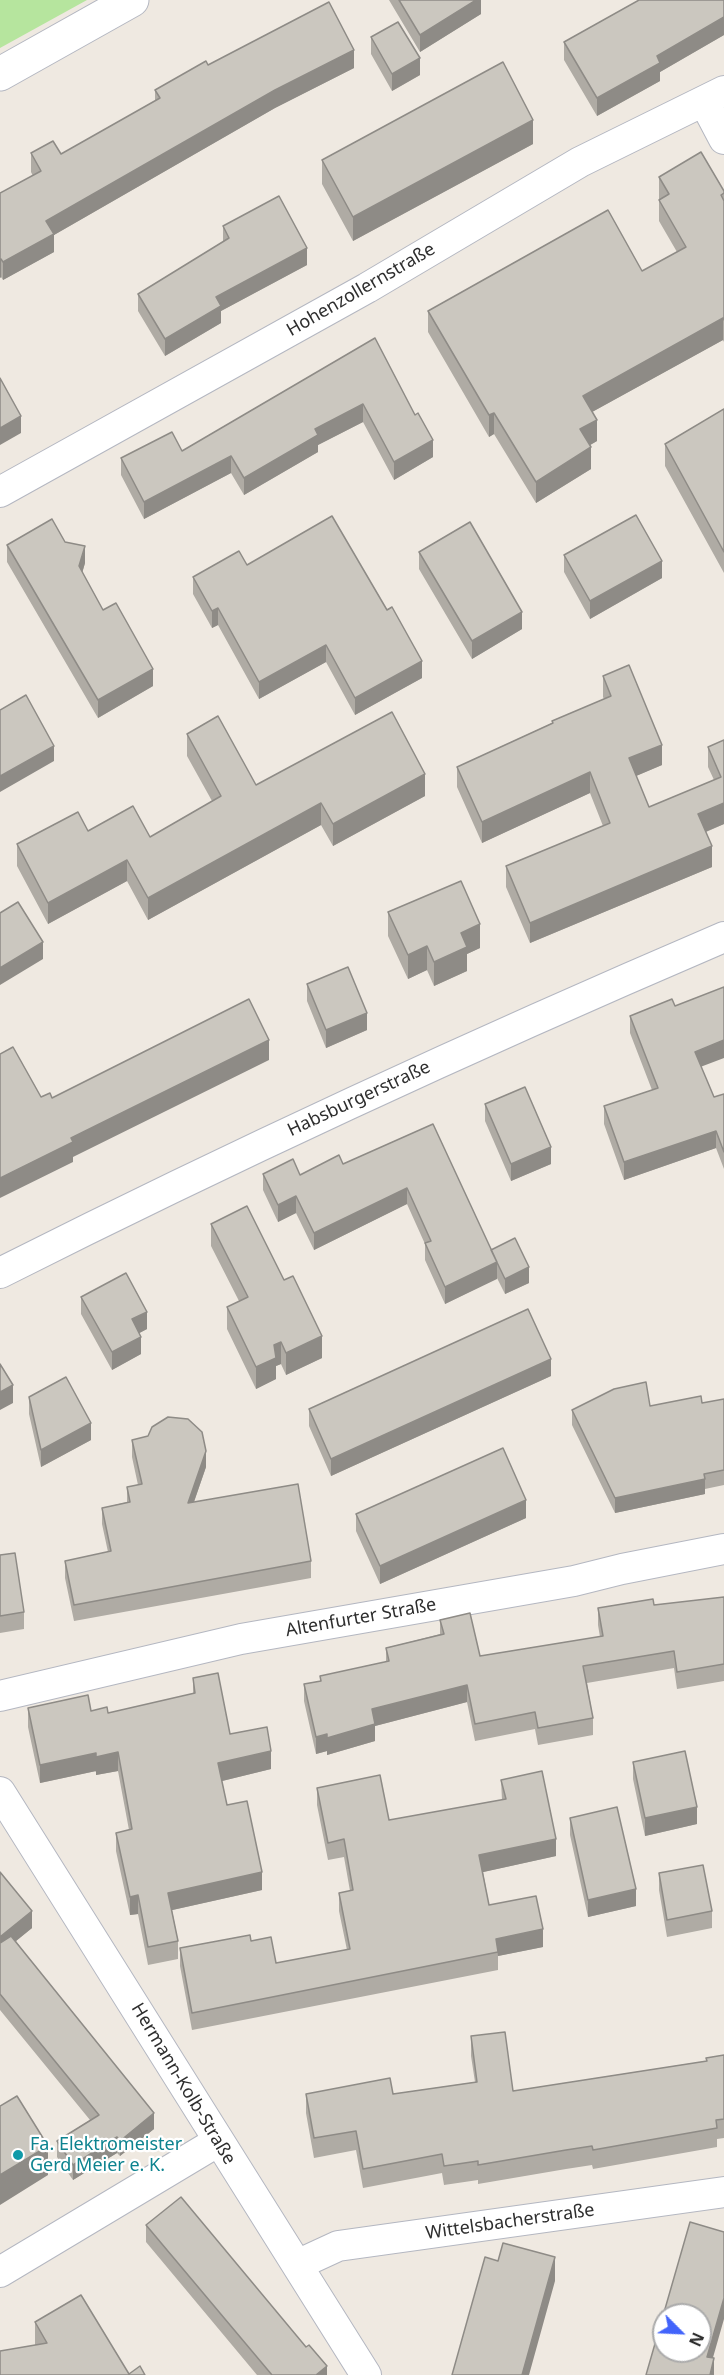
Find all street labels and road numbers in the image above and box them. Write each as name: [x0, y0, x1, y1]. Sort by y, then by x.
street label: Hohenzollernstraße: [283, 239, 439, 341]
street label: Habsburgerstraße: [284, 1056, 434, 1142]
street label: Altenfurter Straße: [284, 1594, 438, 1642]
street label: Hermann-Kolb-Straße: [126, 1999, 240, 2169]
street label: Wittelsbacherstraße: [424, 2199, 596, 2245]

